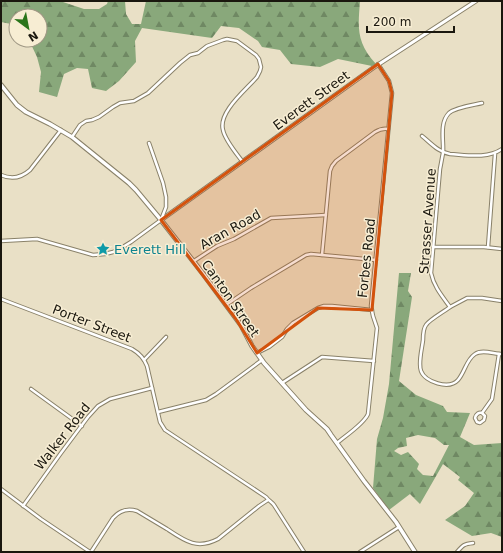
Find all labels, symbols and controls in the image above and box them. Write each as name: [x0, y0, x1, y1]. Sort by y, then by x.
north arrow: [8, 8, 48, 48]
scale bar: [367, 8, 454, 34]
text: 200 m: [373, 15, 411, 29]
text: N: [26, 28, 40, 44]
street label: Everett Street: [270, 68, 352, 133]
street label: Strasser Avenue: [416, 168, 439, 274]
street label: Aran Road: [197, 207, 263, 252]
street label: Forbes Road: [355, 217, 378, 299]
place icon: Everett Hill: [95, 241, 111, 257]
place label: Everett Hill: [114, 242, 186, 257]
street label: Canton Street: [199, 257, 263, 340]
street label: Porter Street: [51, 302, 133, 345]
street label: Walker Road: [32, 400, 93, 473]

